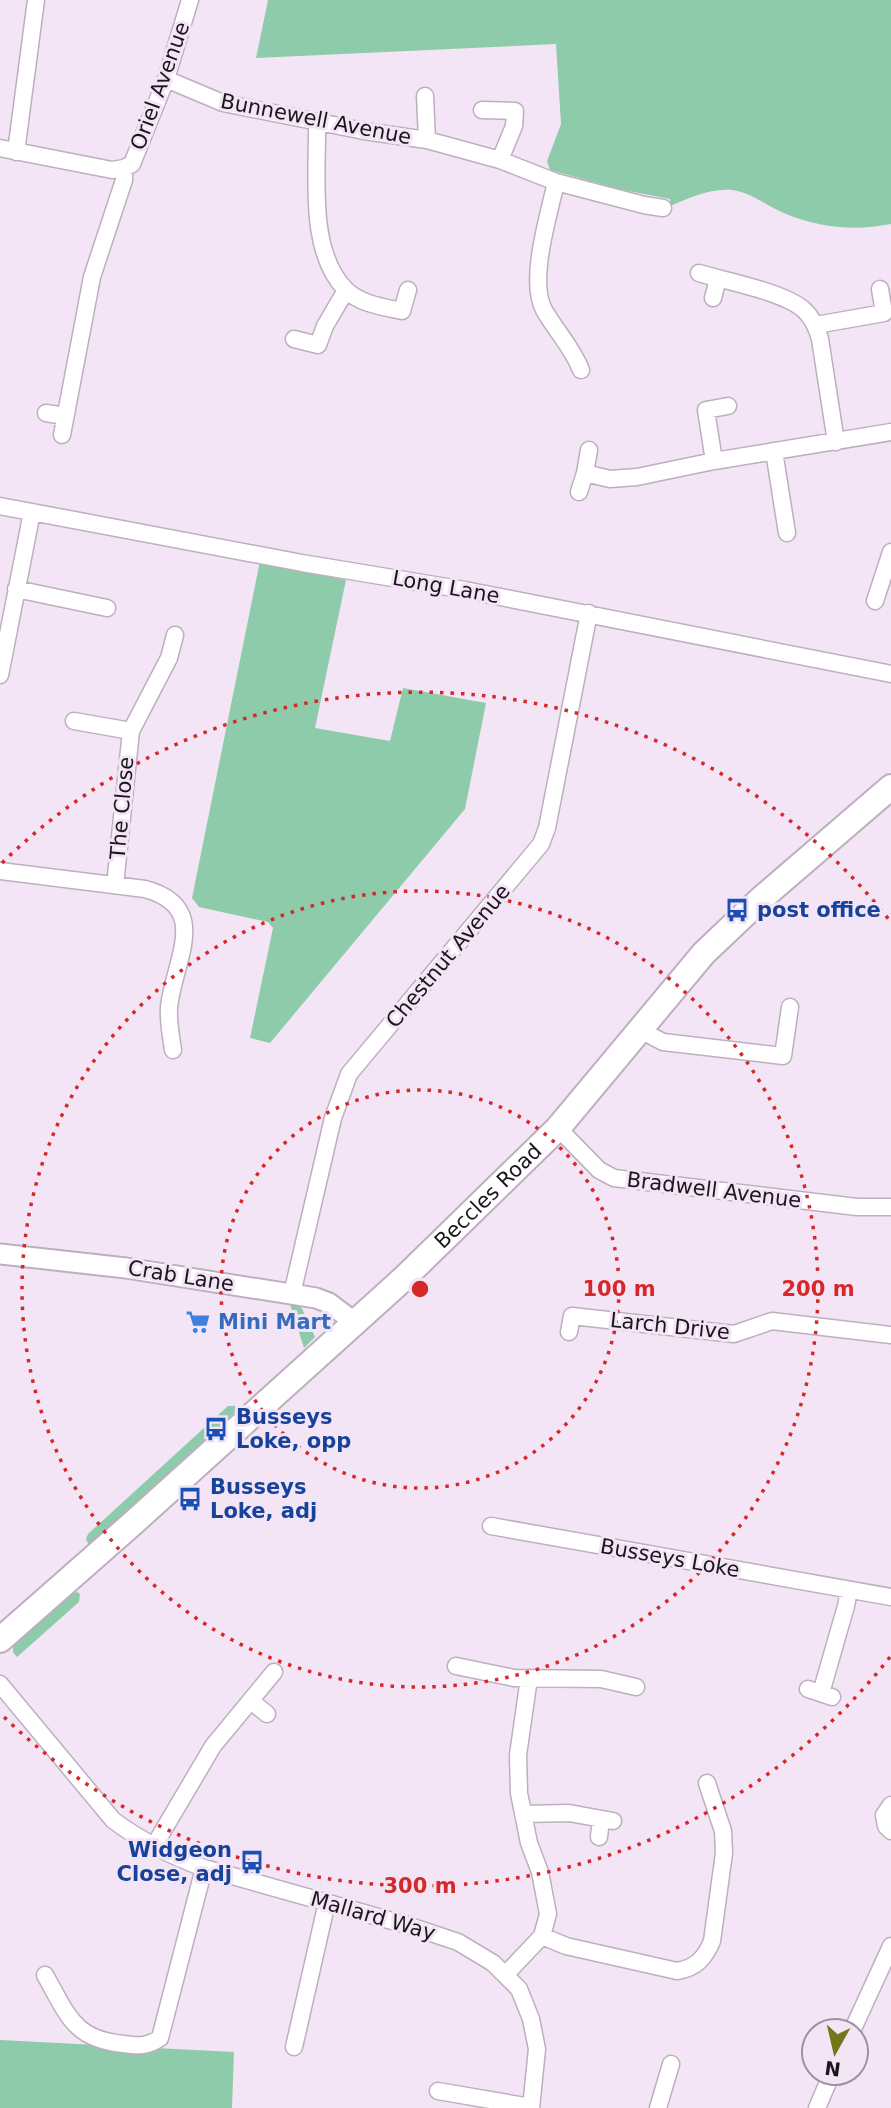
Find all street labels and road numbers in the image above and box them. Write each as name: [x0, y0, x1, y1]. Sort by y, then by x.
street label: Oriel Avenue: [126, 19, 194, 153]
street label: Bunnewell Avenue: [219, 89, 413, 149]
street label: Long Lane: [391, 566, 501, 608]
street label: The Close: [105, 756, 138, 861]
street label: Chestnut Avenue: [381, 879, 515, 1033]
street label: Beccles Road: [430, 1139, 547, 1253]
street label: Bradwell Avenue: [625, 1167, 803, 1213]
street label: Crab Lane: [126, 1256, 236, 1296]
street label: Larch Drive: [609, 1308, 731, 1344]
street label: Busseys Loke: [598, 1534, 742, 1582]
street label: Mallard Way: [308, 1887, 438, 1945]

